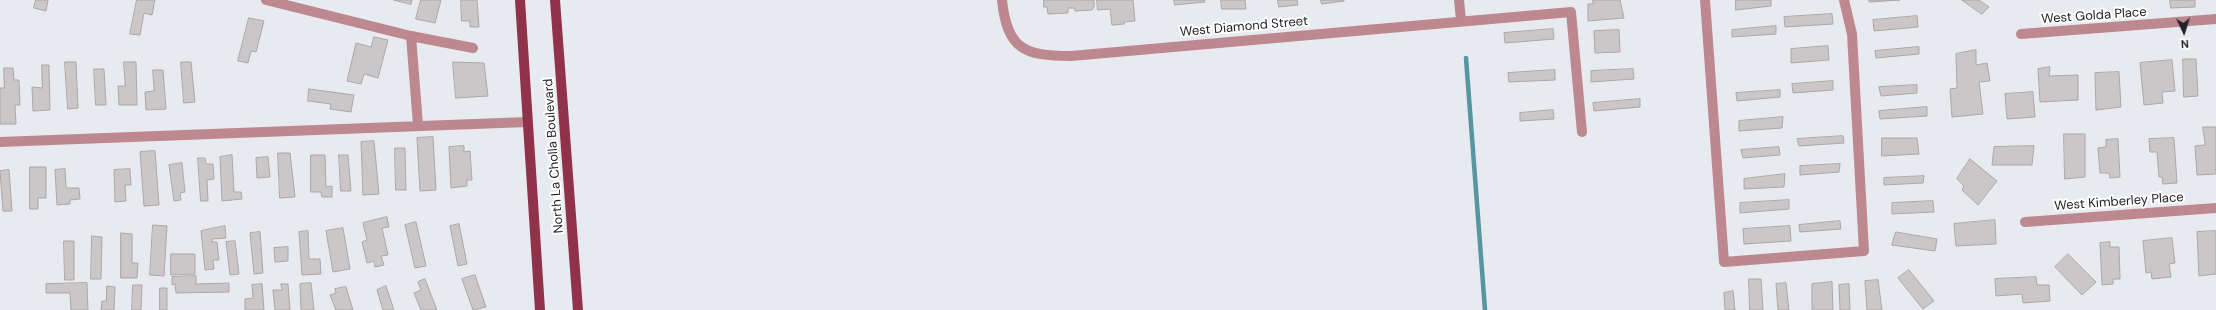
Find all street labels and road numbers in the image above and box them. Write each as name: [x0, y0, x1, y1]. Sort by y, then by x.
street label: West Golda Place: [2041, 5, 2147, 27]
street label: West Diamond Street: [1179, 14, 1309, 40]
street label: North La Cholla Boulevard: [541, 78, 567, 234]
street label: West Kimberley Place: [2054, 190, 2184, 214]

